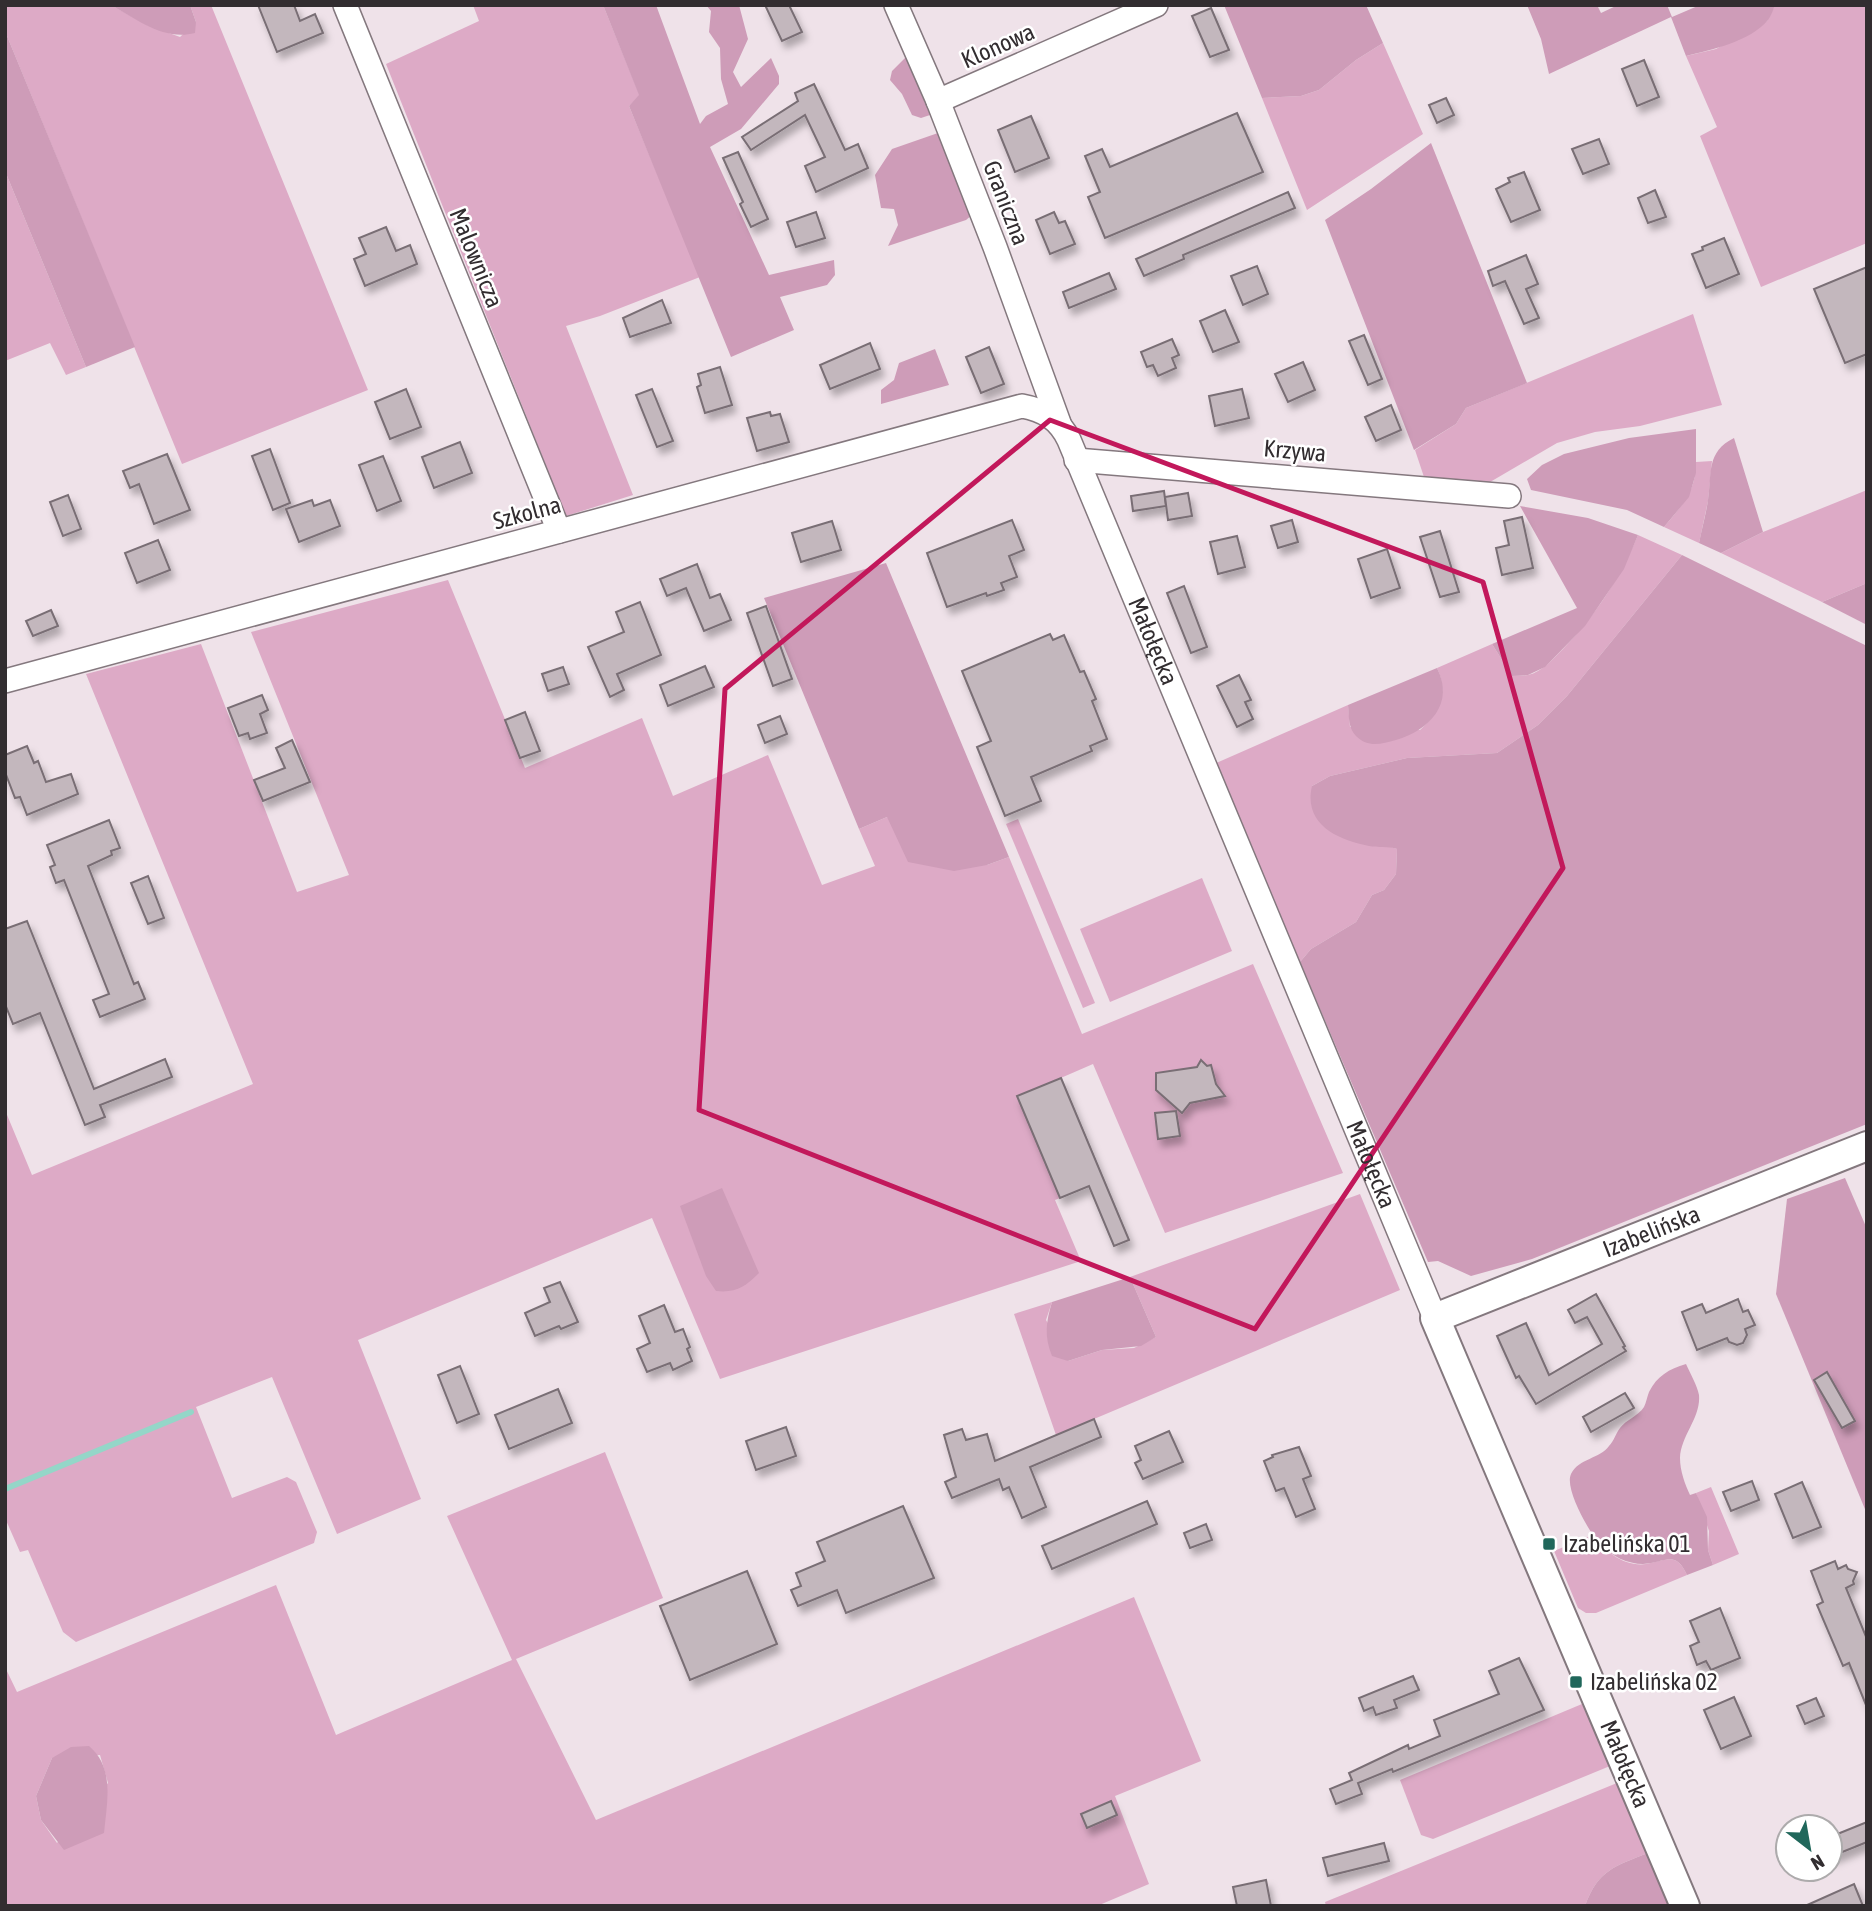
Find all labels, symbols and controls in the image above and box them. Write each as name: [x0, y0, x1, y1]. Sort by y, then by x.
street label: Klonowa: [957, 18, 1039, 74]
street label: Graniczna: [978, 157, 1035, 249]
street label: Malownicza: [444, 204, 509, 311]
street label: Krzywa: [1263, 434, 1327, 467]
street label: Szkolna: [490, 491, 564, 535]
street label: Małołęcka: [1123, 593, 1183, 689]
street label: Małołęcka: [1341, 1117, 1402, 1212]
street label: Izabelińska: [1599, 1200, 1704, 1263]
place label: Izabelińska 01: [1563, 1530, 1691, 1557]
marker: Izabelińska 01: [1541, 1536, 1557, 1552]
place label: Izabelińska 02: [1590, 1668, 1718, 1695]
marker: Izabelińska 02: [1568, 1674, 1584, 1690]
street label: Małołęcka: [1595, 1716, 1656, 1811]
north arrow: [1774, 1813, 1844, 1883]
text: N: [1807, 1850, 1828, 1875]

